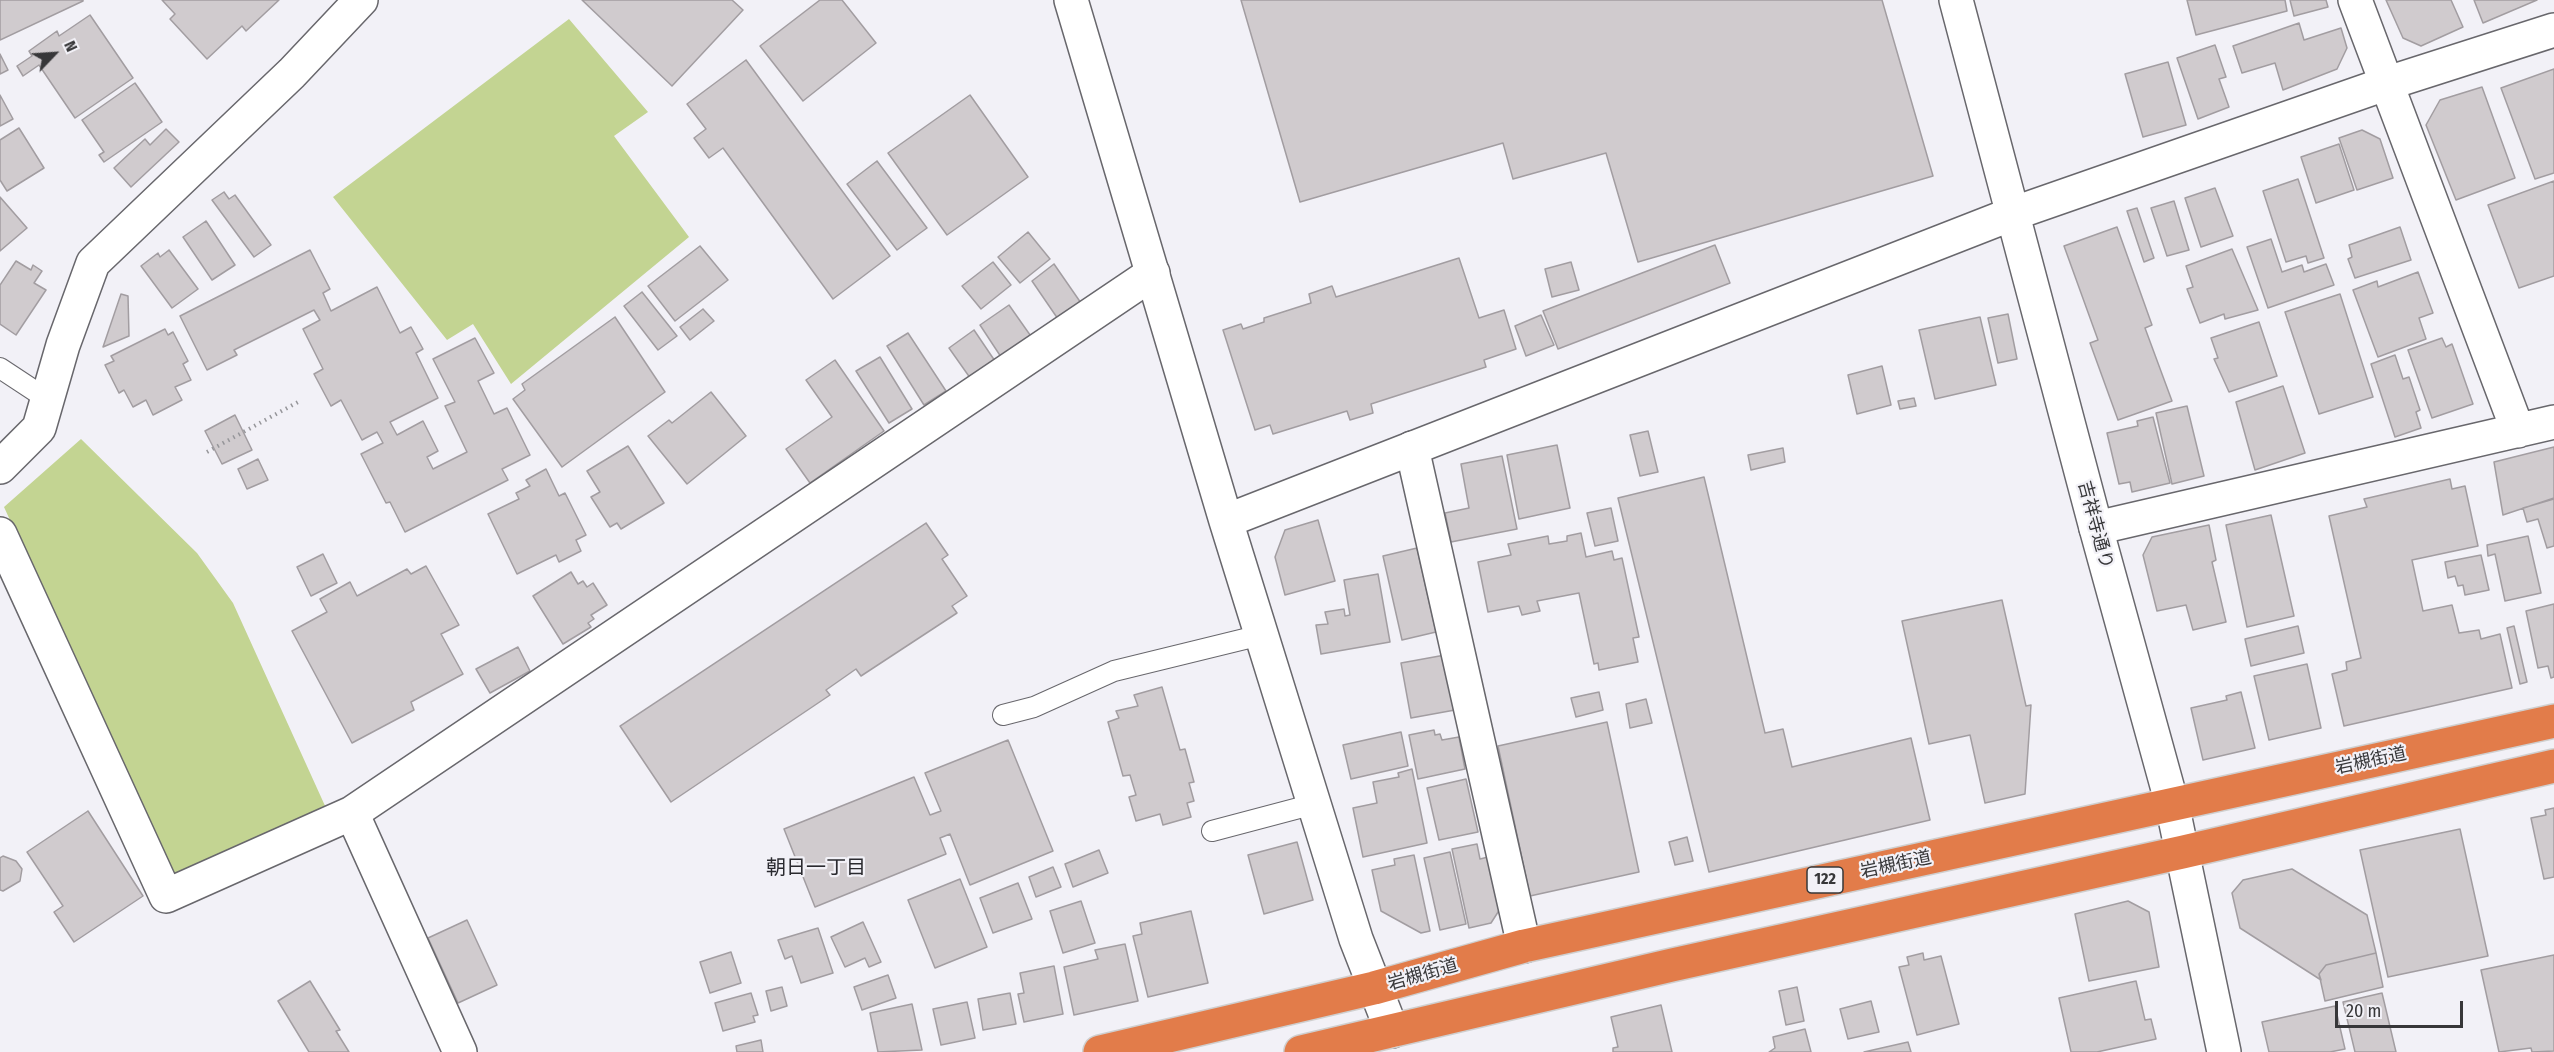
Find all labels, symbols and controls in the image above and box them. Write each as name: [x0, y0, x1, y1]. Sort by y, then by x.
north arrow: [24, 24, 84, 84]
text: N: [60, 38, 81, 55]
street label: 吉祥寺通り: [2073, 479, 2117, 571]
street label: 岩槻街道: [2334, 743, 2408, 779]
street label: 岩槻街道: [1859, 847, 1933, 883]
district label: 朝日一丁目: [766, 856, 866, 880]
road number: 122: [1807, 867, 1843, 893]
street label: 岩槻街道: [1385, 955, 1461, 995]
scale bar: [2338, 989, 2466, 1027]
text: 20 m: [2346, 1000, 2381, 1022]

